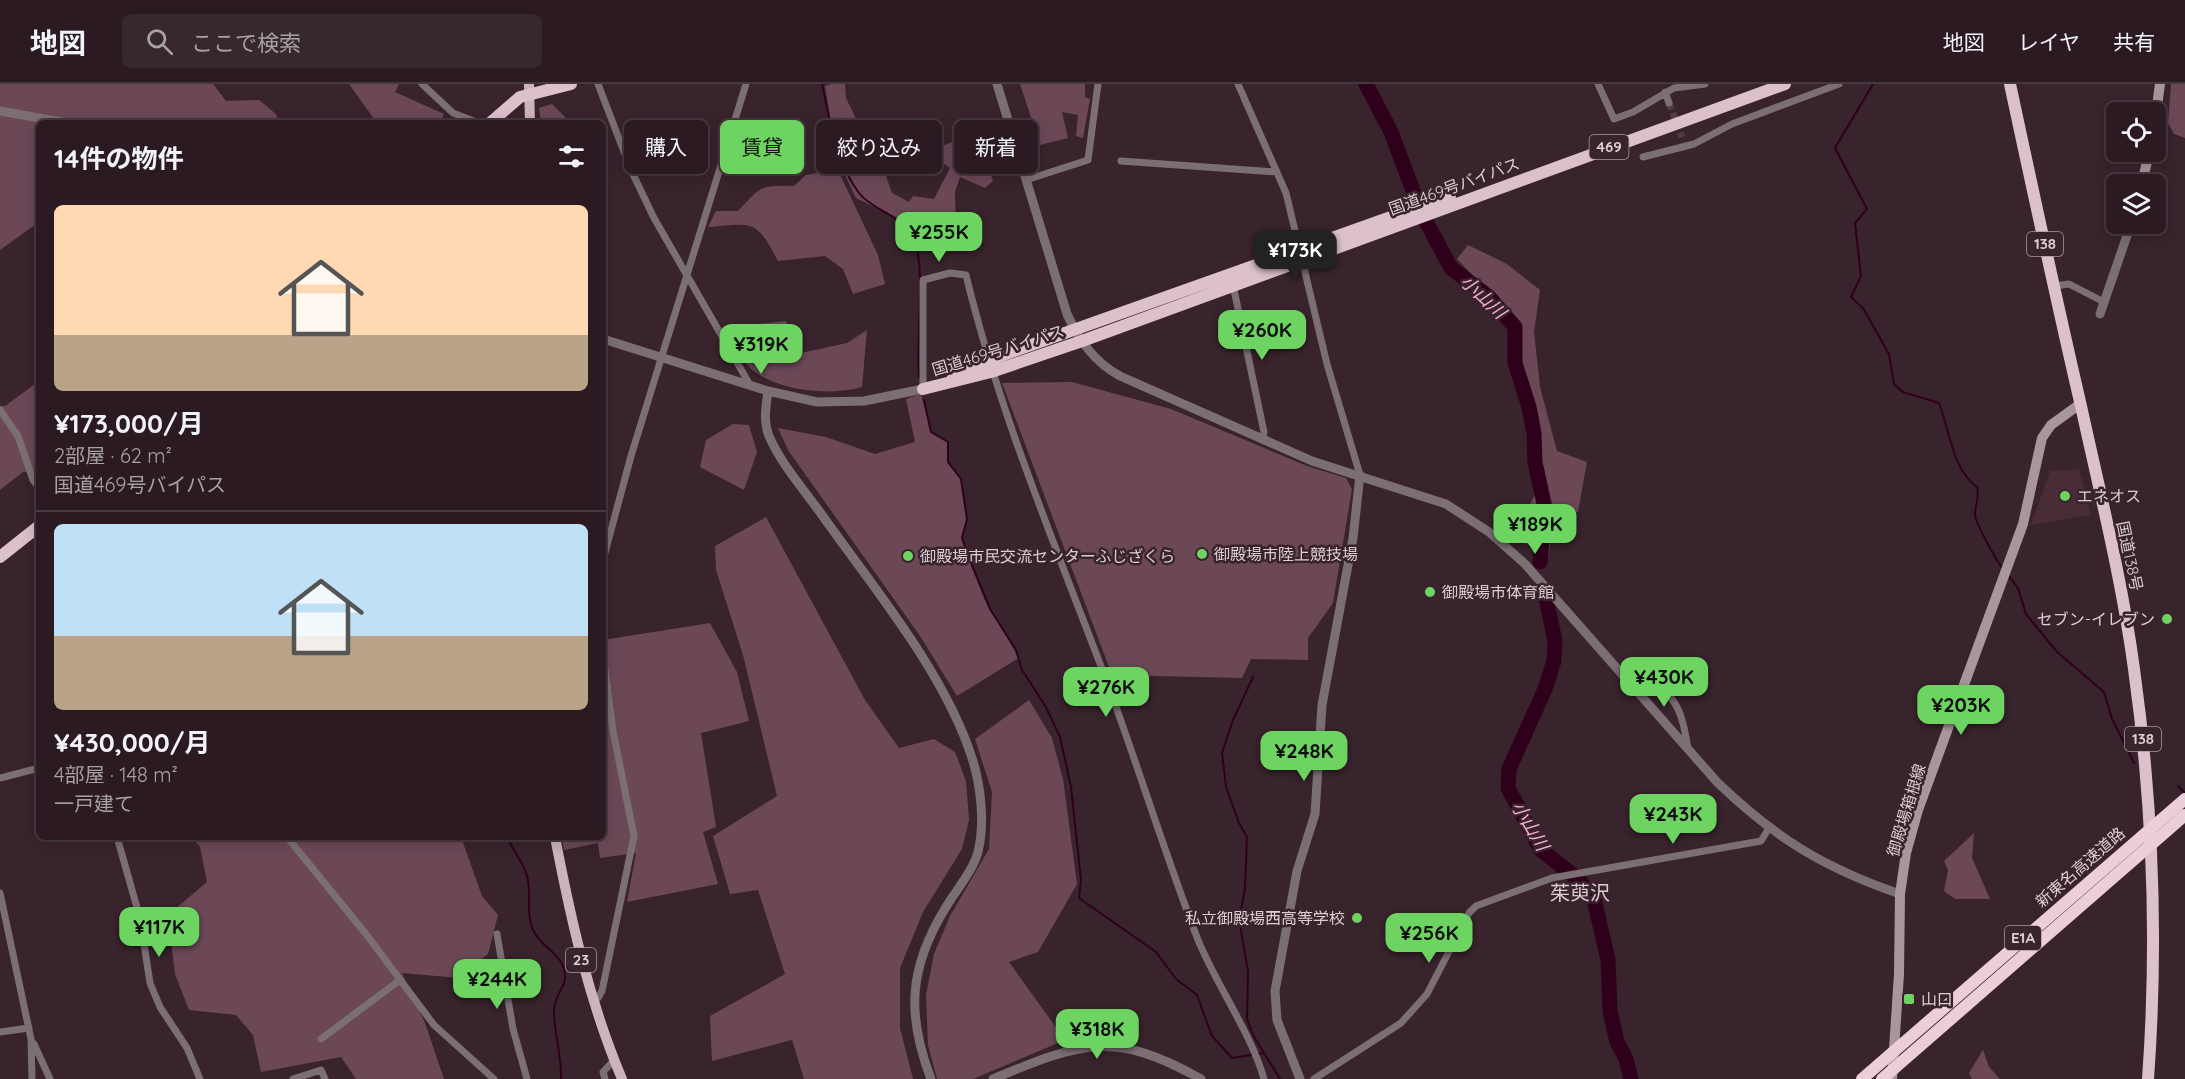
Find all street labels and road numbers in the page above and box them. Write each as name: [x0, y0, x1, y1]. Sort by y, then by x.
road number: 469: [1590, 135, 1628, 159]
street label: 国道469号バイパス: [1386, 153, 1522, 219]
road number: 138: [2027, 232, 2063, 256]
street label: 国道469号バイパス: [929, 320, 1067, 380]
street label: 国道138号: [2113, 519, 2147, 593]
road number: 138: [2125, 727, 2161, 751]
street label: 御殿場箱根線: [1882, 761, 1930, 859]
street label: 新東名高速道路: [2031, 823, 2129, 911]
road number: E1A: [2005, 926, 2041, 950]
road number: 23: [566, 948, 596, 972]

